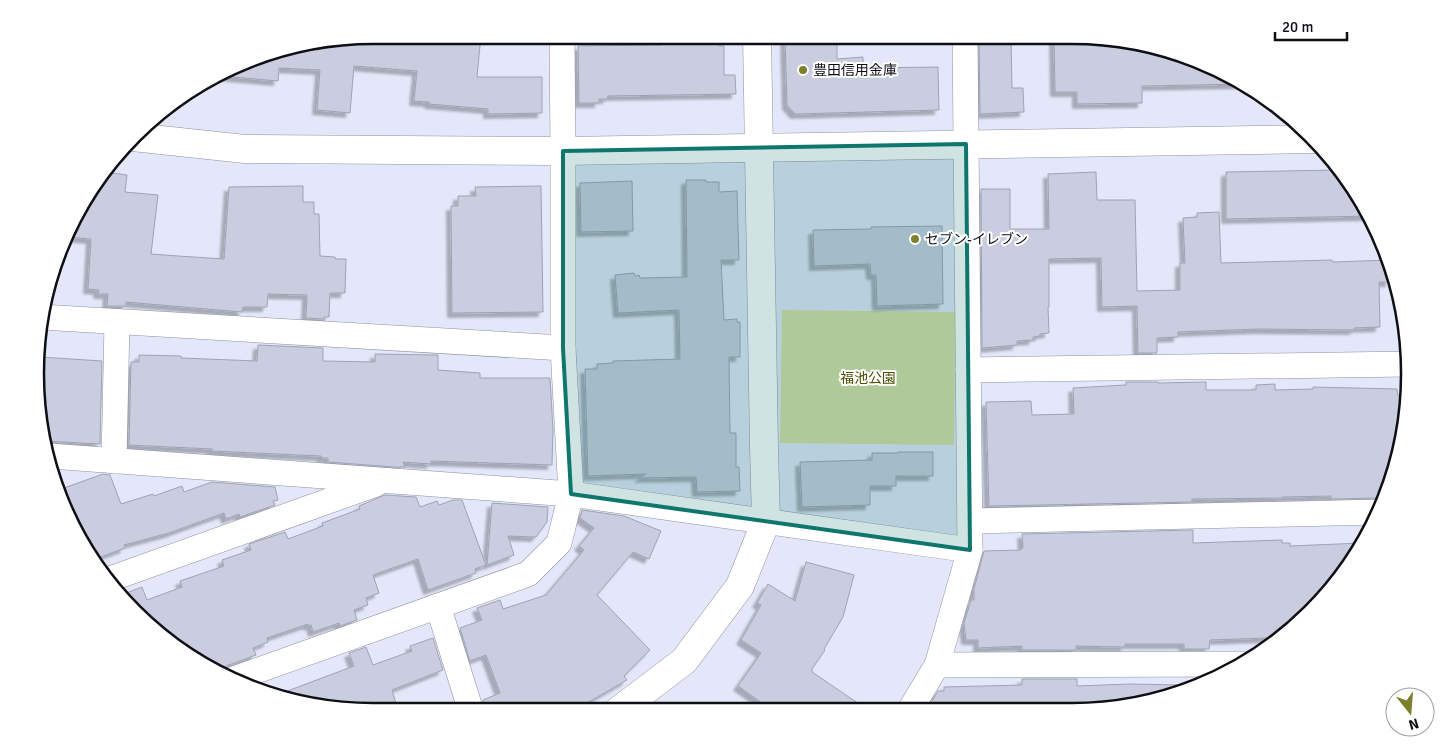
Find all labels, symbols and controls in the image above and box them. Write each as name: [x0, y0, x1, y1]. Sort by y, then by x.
scale bar: [1275, 10, 1348, 42]
text: 20 m: [1282, 18, 1313, 36]
place label: 豊田信用金庫: [813, 62, 897, 79]
marker: 豊田信用金庫: [797, 64, 809, 76]
place label: セブン-イレブン: [925, 231, 1028, 248]
marker: セブン-イレブン: [909, 233, 921, 245]
park label: 福池公園: [840, 370, 896, 387]
north arrow: [1385, 687, 1435, 737]
text: N: [1407, 714, 1421, 734]

